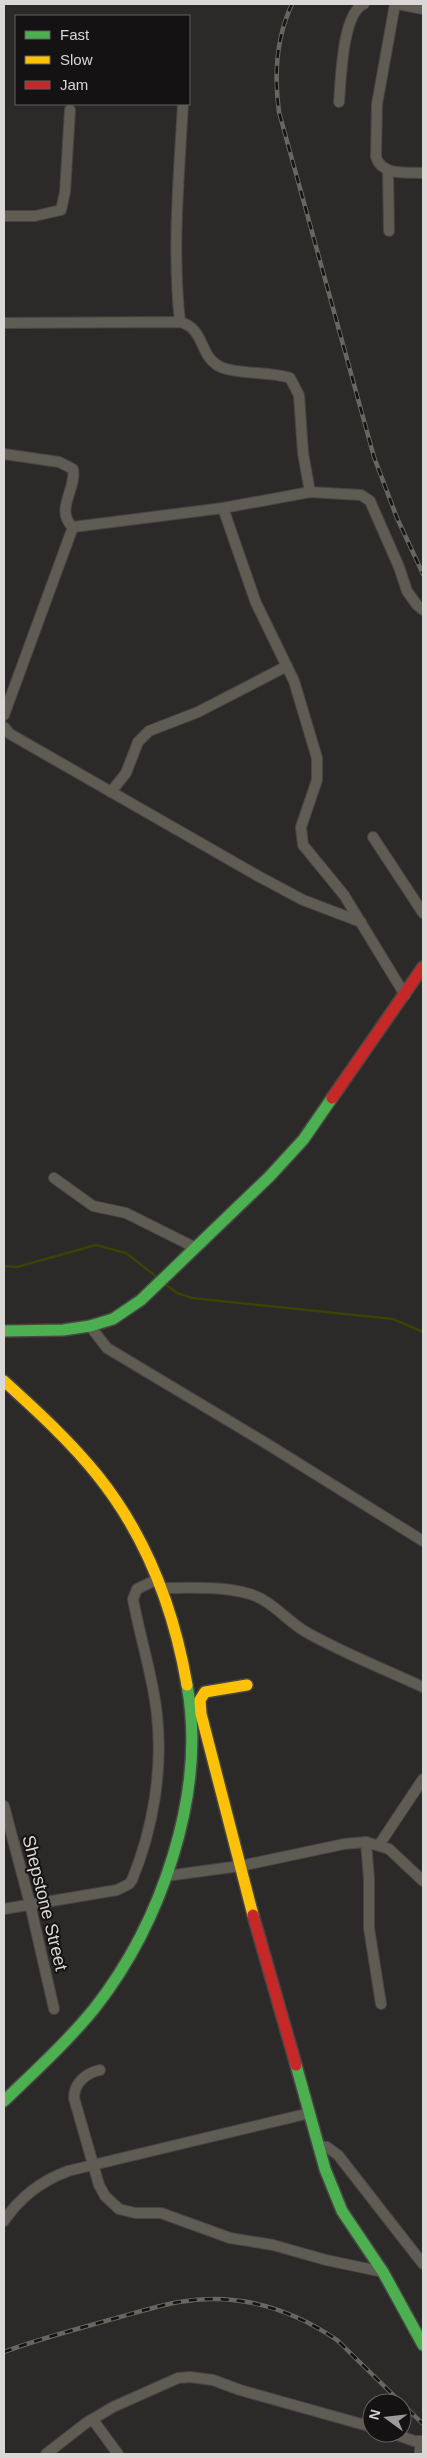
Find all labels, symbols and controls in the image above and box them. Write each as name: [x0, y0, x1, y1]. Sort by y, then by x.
legend: [15, 15, 190, 105]
text: Fast: [60, 26, 90, 43]
text: Slow: [60, 51, 93, 68]
text: Jam: [60, 76, 88, 93]
street label: Shepstone Street: [18, 1833, 72, 1973]
north arrow: [362, 2393, 412, 2443]
text: N: [365, 2408, 383, 2422]

